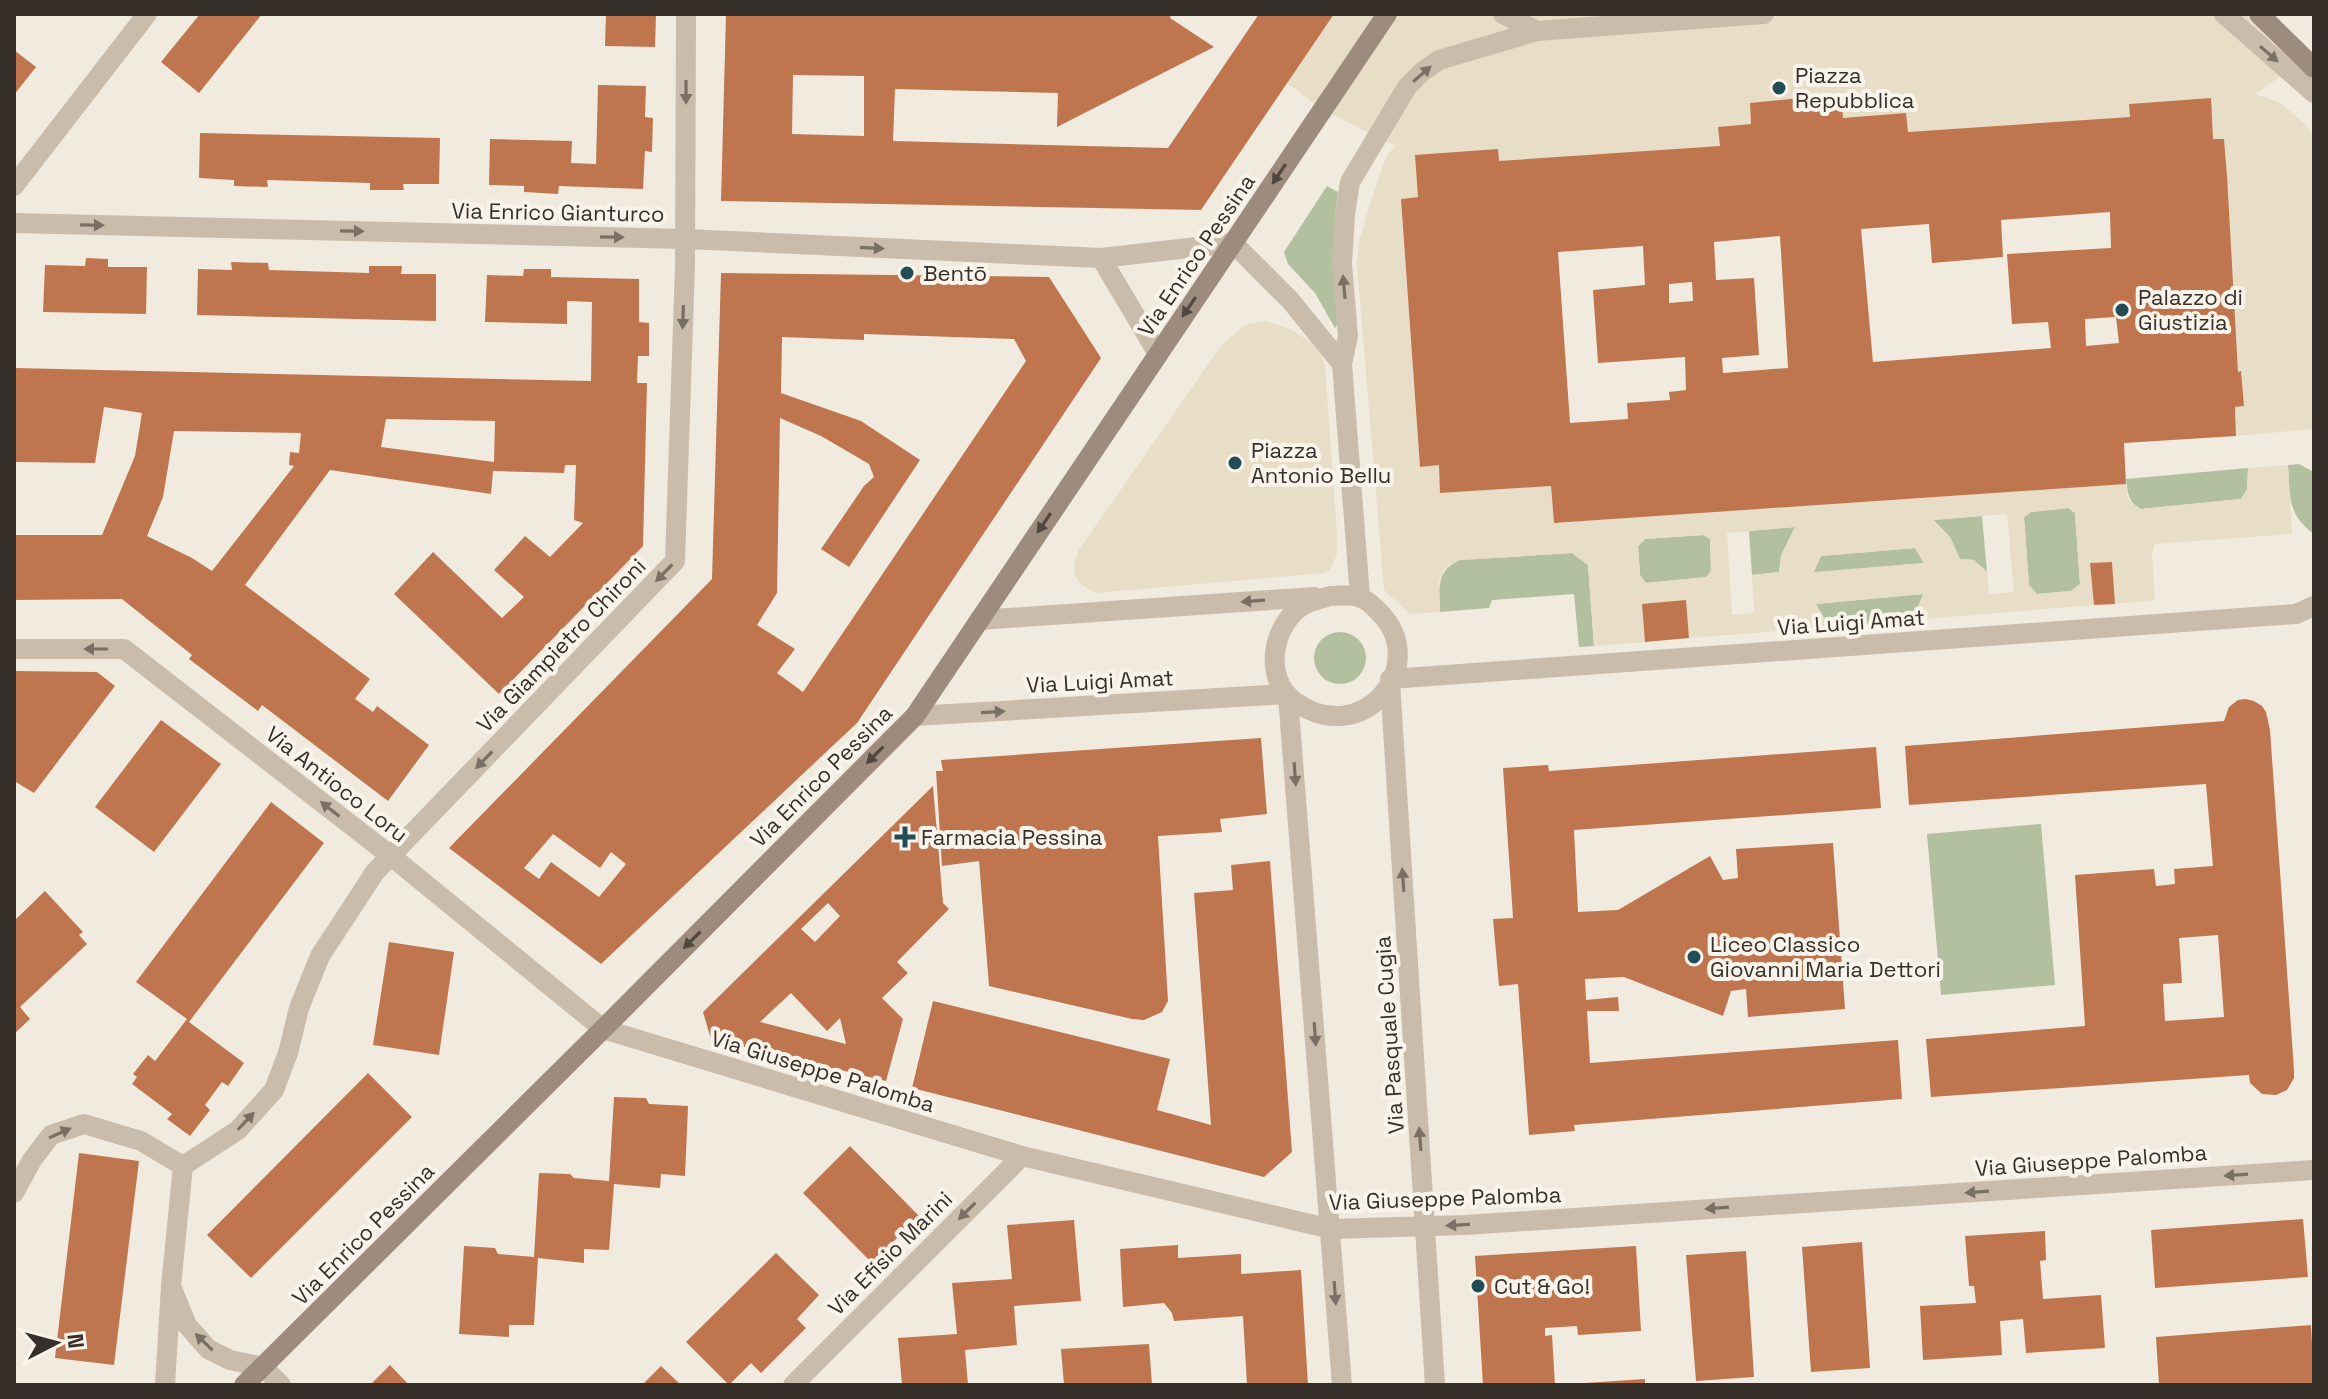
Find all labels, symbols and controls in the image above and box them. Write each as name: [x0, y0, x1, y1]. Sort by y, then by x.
one-way arrow: [2258, 45, 2278, 62]
place label: Piazza Repubblica: [1795, 61, 1915, 114]
one-way arrow: [1411, 66, 1431, 83]
marker: Piazza Repubblica: [1770, 79, 1788, 97]
one-way arrow: [680, 80, 692, 105]
one-way arrow: [1272, 164, 1287, 185]
street label: Via Enrico Pessina: [1131, 168, 1261, 342]
street label: Via Enrico Gianturco: [451, 196, 665, 228]
one-way arrow: [80, 219, 105, 231]
one-way arrow: [340, 225, 365, 238]
one-way arrow: [600, 231, 625, 244]
one-way arrow: [860, 241, 885, 254]
place label: Bentō: [923, 259, 987, 287]
marker: Bentō: [898, 264, 916, 282]
one-way arrow: [1337, 274, 1350, 299]
place label: Palazzo di Giustizia: [2138, 283, 2243, 336]
one-way arrow: [1182, 297, 1197, 318]
marker: Palazzo di Giustizia: [2113, 301, 2131, 319]
one-way arrow: [676, 305, 689, 330]
place label: Piazza Antonio Bellu: [1251, 436, 1391, 489]
marker: Piazza Antonio Bellu: [1226, 454, 1244, 472]
one-way arrow: [1037, 512, 1052, 534]
street label: Via Giampietro Chironi: [470, 552, 652, 738]
one-way arrow: [655, 563, 674, 582]
one-way arrow: [1240, 595, 1265, 608]
street label: Via Luigi Amat: [1776, 603, 1926, 641]
one-way arrow: [83, 643, 108, 655]
street label: Via Luigi Amat: [1025, 663, 1175, 699]
street label: Via Enrico Pessina: [744, 699, 898, 853]
one-way arrow: [981, 705, 1006, 718]
street label: Via Antioco Loru: [260, 720, 414, 848]
one-way arrow: [866, 745, 885, 764]
one-way arrow: [475, 750, 493, 769]
one-way arrow: [1289, 762, 1302, 787]
one-way arrow: [320, 801, 340, 817]
place label: Farmacia Pessina: [921, 823, 1103, 851]
marker: Farmacia Pessina: [896, 828, 914, 846]
one-way arrow: [1396, 867, 1409, 892]
one-way arrow: [683, 930, 702, 949]
place label: Liceo Classico Giovanni Maria Dettori: [1710, 930, 1941, 983]
street label: Via Pasquale Cugia: [1368, 935, 1410, 1135]
marker: Liceo Classico Giovanni Maria Dettori: [1685, 948, 1703, 966]
one-way arrow: [1309, 1021, 1322, 1046]
street label: Via Giuseppe Palomba: [708, 1024, 939, 1119]
one-way arrow: [237, 1112, 255, 1131]
one-way arrow: [1413, 1126, 1426, 1151]
one-way arrow: [48, 1127, 72, 1140]
street label: Via Giuseppe Palomba: [1974, 1138, 2208, 1182]
street label: Via Enrico Pessina: [286, 1157, 440, 1311]
one-way arrow: [2223, 1169, 2248, 1182]
street label: Via Giuseppe Palomba: [1328, 1180, 1562, 1216]
street label: Via Efisio Marini: [822, 1185, 958, 1321]
one-way arrow: [1964, 1186, 1989, 1199]
one-way arrow: [958, 1201, 977, 1220]
one-way arrow: [1704, 1202, 1729, 1215]
one-way arrow: [1445, 1219, 1470, 1232]
place label: Cut & Go!: [1494, 1272, 1590, 1300]
marker: Cut & Go!: [1469, 1277, 1487, 1295]
one-way arrow: [1329, 1281, 1342, 1306]
north arrow: [16, 1303, 96, 1383]
text: N: [61, 1332, 91, 1350]
one-way arrow: [195, 1333, 214, 1351]

